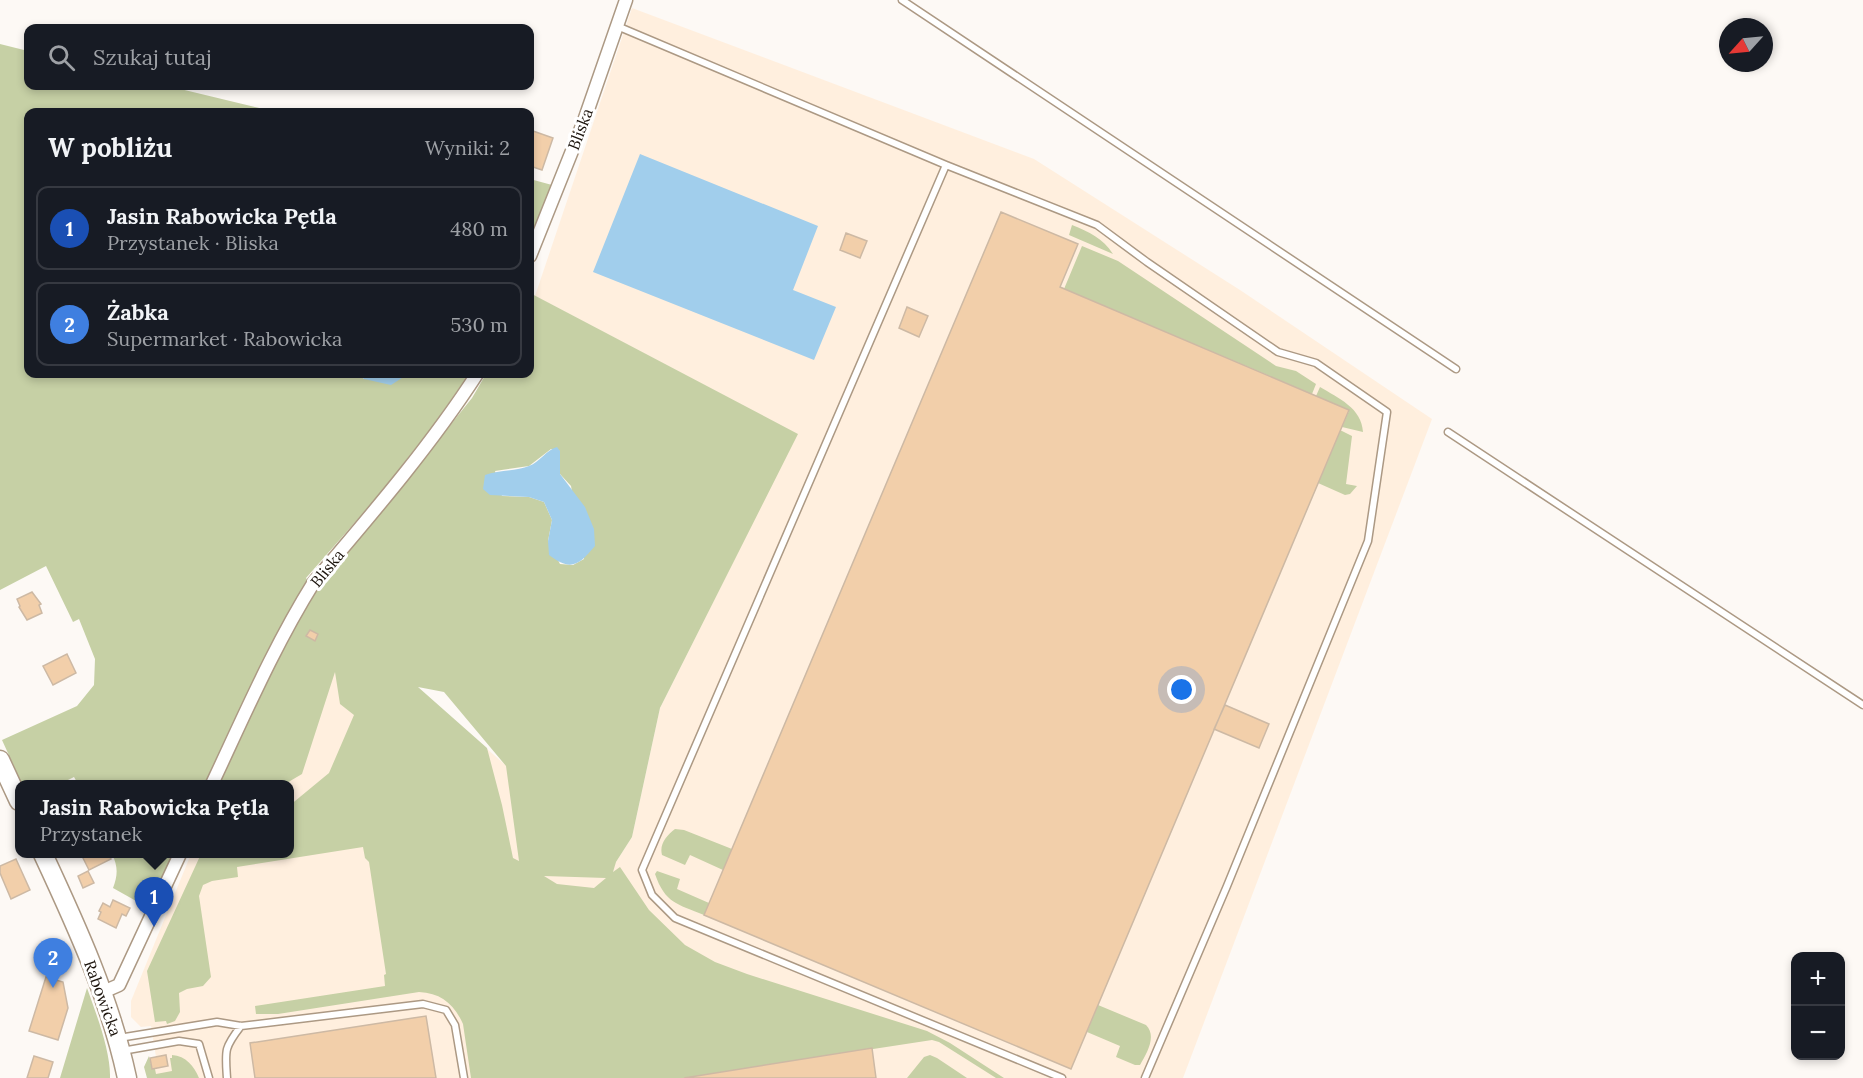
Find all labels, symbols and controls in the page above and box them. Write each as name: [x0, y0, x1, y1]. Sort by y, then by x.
north arrow: [1719, 18, 1773, 72]
search box: [24, 24, 534, 90]
icon: search: [45, 41, 78, 74]
text: Szukaj tutaj: [93, 43, 212, 71]
street label: Bliska: [563, 105, 597, 153]
text: W pobliżu: [48, 131, 172, 164]
text: Wyniki: 2: [425, 135, 510, 160]
text: Jasin Rabowicka Pętla: [107, 202, 337, 230]
text: 1: [65, 216, 74, 241]
text: 480 m: [450, 216, 508, 241]
text: Przystanek · Bliska: [107, 230, 279, 255]
text: Żabka: [107, 298, 169, 326]
text: 2: [64, 312, 75, 337]
text: 530 m: [450, 312, 508, 337]
text: Supermarket · Rabowicka: [107, 326, 342, 351]
street label: Bliska: [306, 545, 348, 591]
your location: [1167, 675, 1196, 704]
popup: [15, 780, 294, 858]
text: Jasin Rabowicka Pętla: [40, 793, 269, 821]
text: Przystanek: [40, 821, 142, 846]
pin: 1: [134, 878, 174, 927]
pin: 2: [34, 938, 72, 988]
map controls: [1791, 952, 1845, 1060]
button: +: [1791, 952, 1845, 1006]
street label: Rabowicka: [80, 957, 126, 1039]
button: −: [1791, 1006, 1845, 1060]

